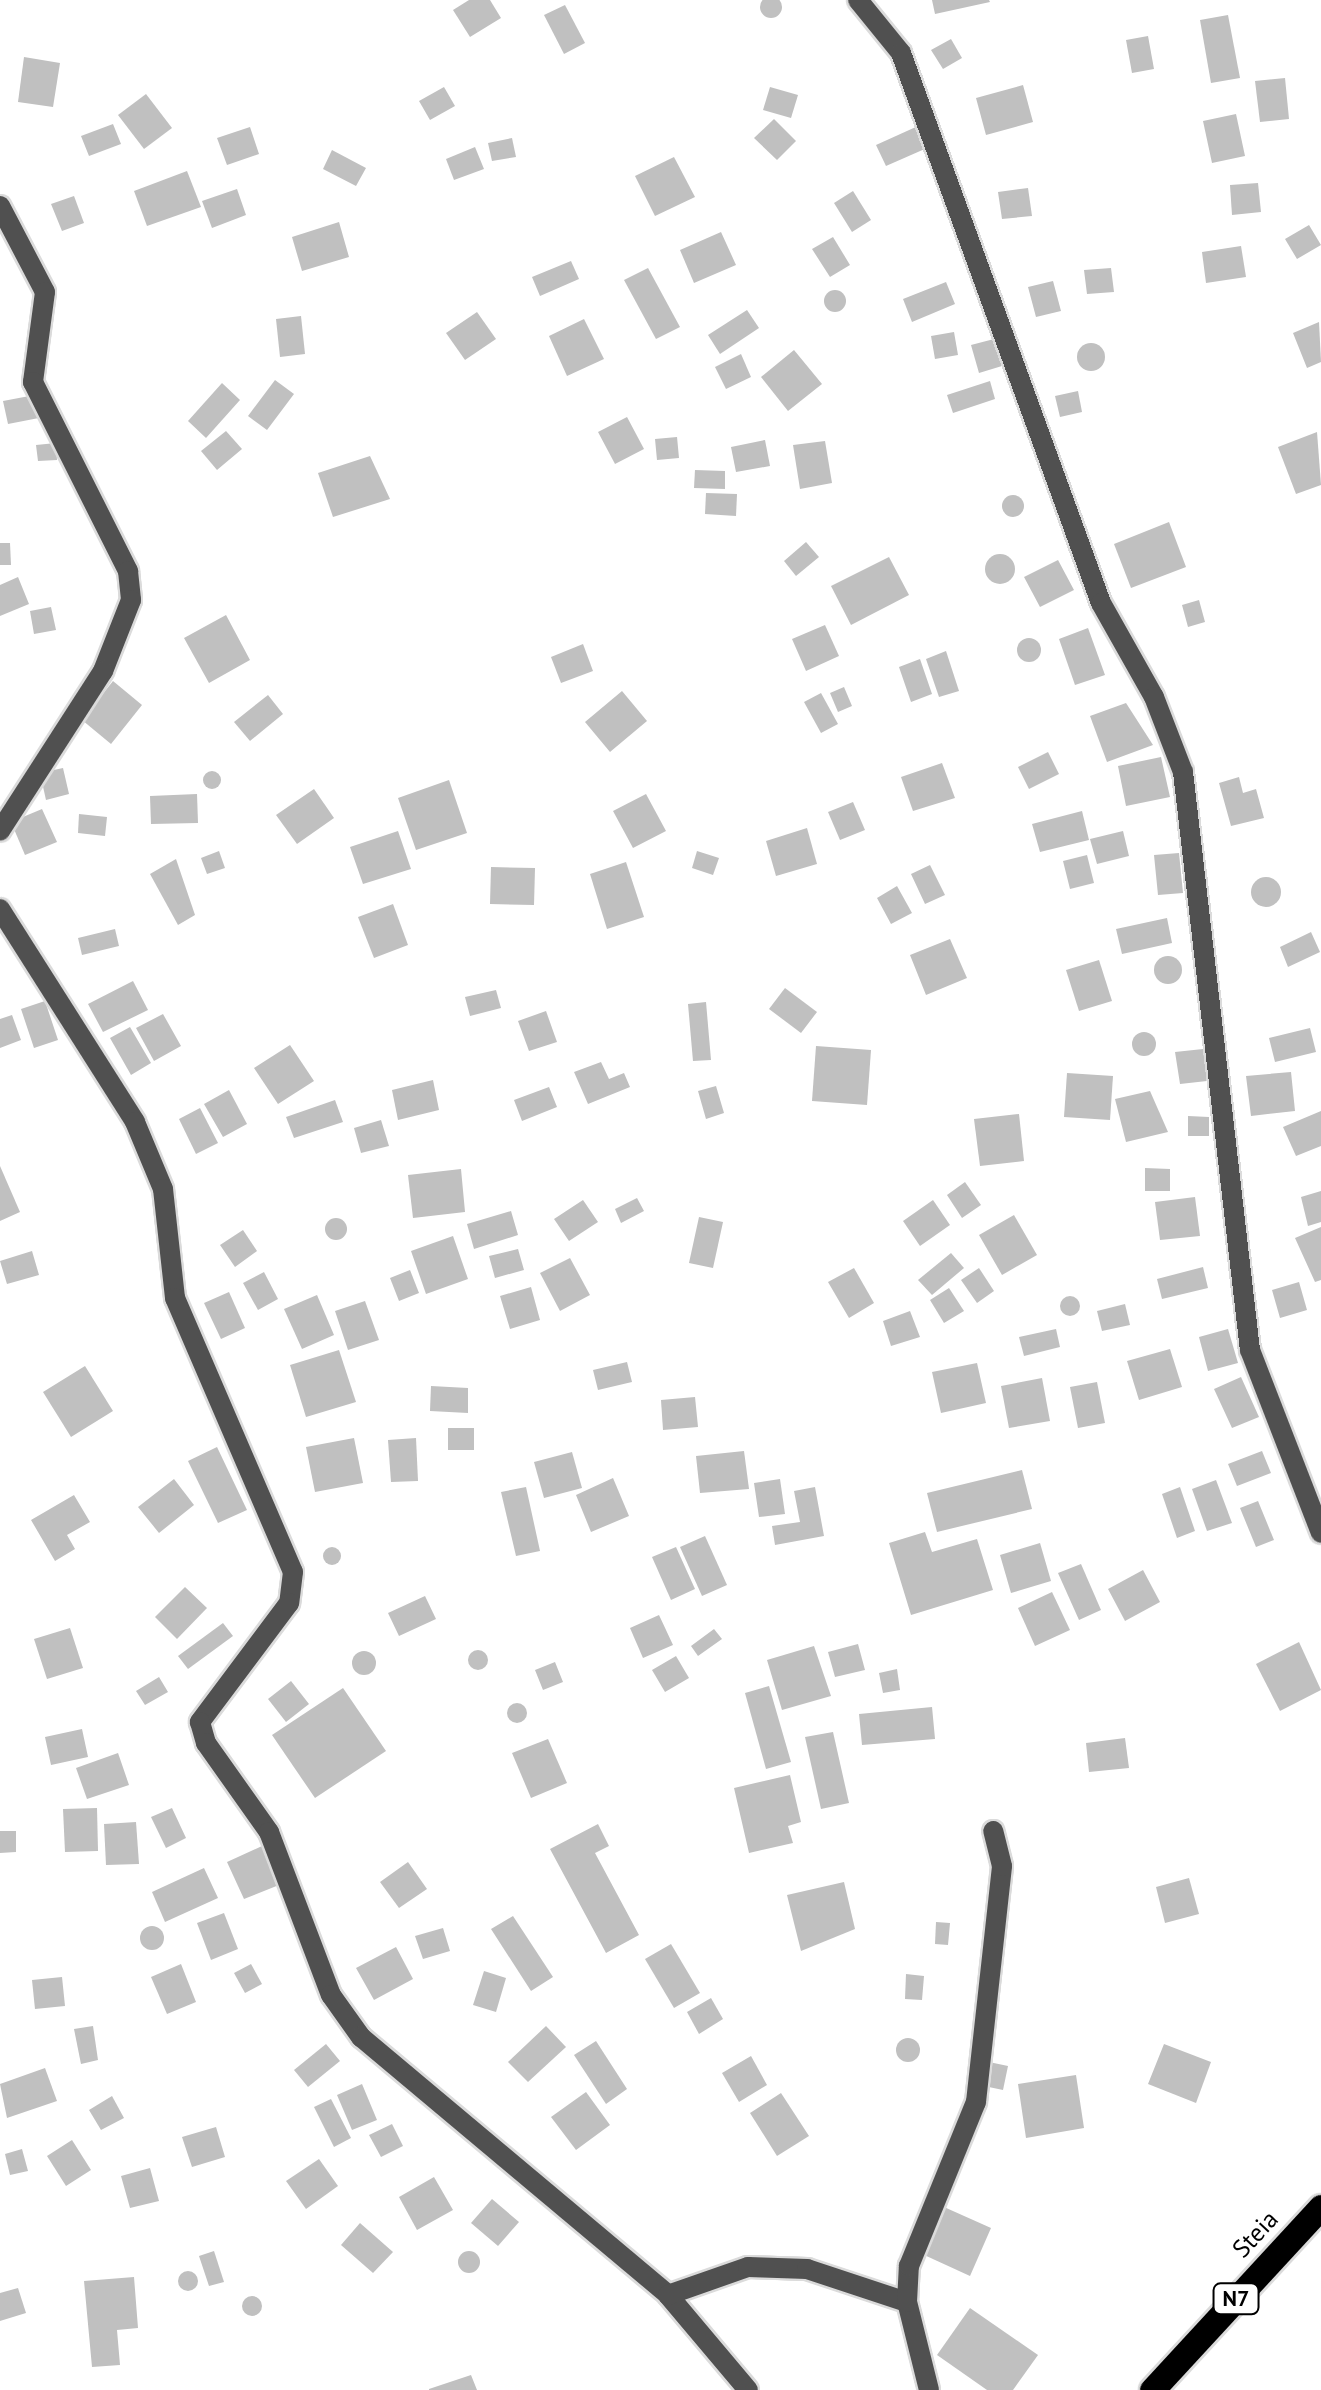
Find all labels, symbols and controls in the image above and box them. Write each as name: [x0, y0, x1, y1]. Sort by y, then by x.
street label: Steia: [1226, 2204, 1284, 2264]
road number: N7: [1211, 2282, 1261, 2316]

